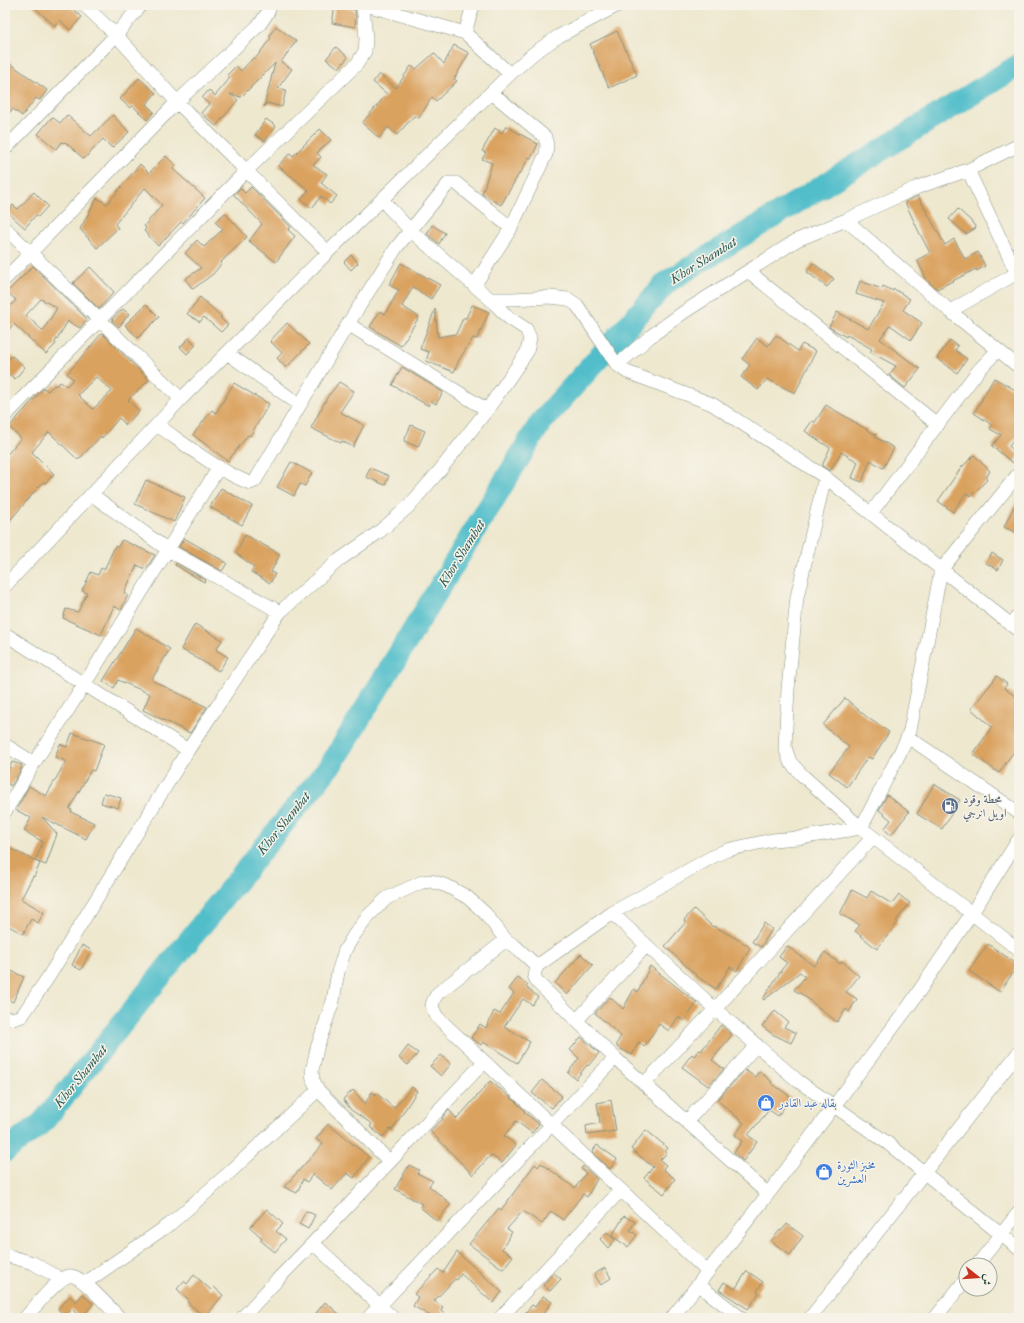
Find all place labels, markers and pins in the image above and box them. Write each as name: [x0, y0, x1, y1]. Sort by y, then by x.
place label: محطة وقود اويل انرجي: [963, 792, 1007, 823]
fuel station icon: محطة وقود اويل انرجي: [940, 796, 960, 816]
shop icon: بقاله عبد القادر: [756, 1093, 776, 1113]
place label: بقاله عبد القادر: [778, 1096, 837, 1110]
place label: مخبز الثورة العشرين: [837, 1158, 876, 1187]
shop icon: مخبز الثورة العشرين: [814, 1162, 834, 1182]

